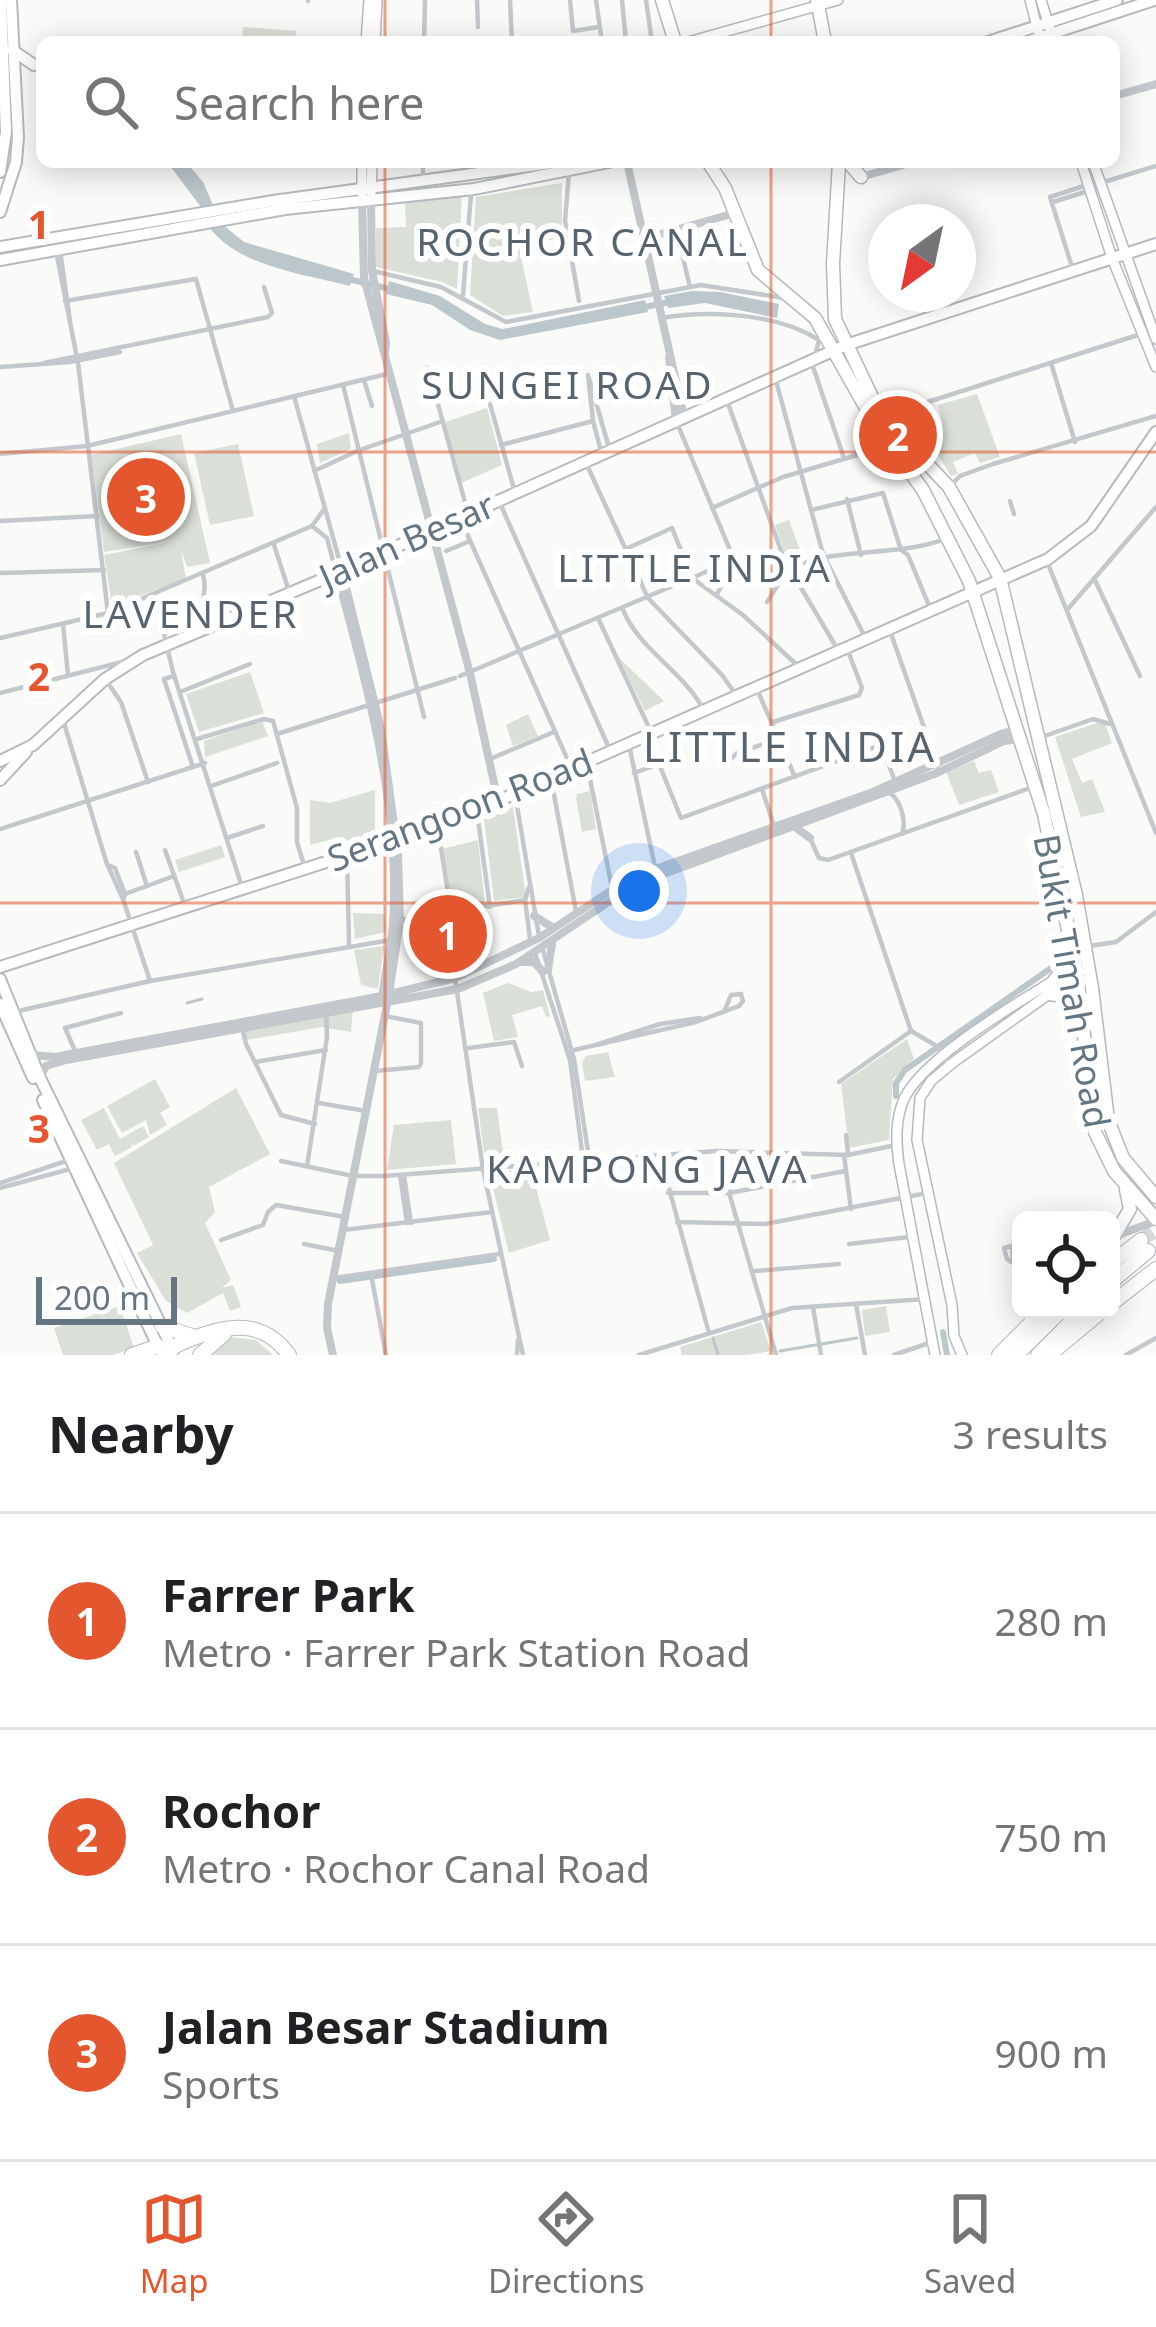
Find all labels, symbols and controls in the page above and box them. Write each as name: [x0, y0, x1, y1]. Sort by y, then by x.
search box: [36, 36, 1120, 168]
icon: search: [78, 69, 144, 135]
text: Search here: [174, 72, 424, 133]
text: 1: [28, 197, 50, 250]
north arrow: [868, 204, 976, 312]
district label: ROCHOR CANAL: [416, 214, 750, 267]
district label: SUNGEI ROAD: [421, 357, 715, 410]
pin: 2: [859, 390, 937, 480]
pin: 3: [107, 452, 185, 542]
street label: Jalan Besar: [309, 480, 502, 602]
district label: LITTLE INDIA: [557, 540, 833, 593]
district label: LAVENDER: [83, 586, 299, 639]
text: 2: [28, 649, 50, 702]
district label: LITTLE INDIA: [643, 717, 937, 774]
street label: Serangoon Road: [320, 736, 600, 883]
street label: Bukit Timah Road: [1023, 830, 1122, 1132]
your location: [609, 861, 669, 921]
pin: 1: [409, 889, 487, 979]
text: 3: [28, 1101, 50, 1154]
district label: KAMPONG JAVA: [486, 1141, 810, 1194]
map controls: [1012, 1211, 1120, 1319]
button: locate: [1012, 1211, 1120, 1319]
scale bar: [36, 1271, 177, 1324]
text: 200 m: [54, 1275, 150, 1320]
text: Nearby: [48, 1398, 234, 1468]
text: 3 results: [953, 1407, 1108, 1460]
text: Farrer Park: [162, 1564, 415, 1625]
text: 1: [76, 1594, 98, 1647]
text: 280 m: [994, 1594, 1108, 1647]
text: Metro · Farrer Park Station Road: [162, 1625, 751, 1678]
text: Rochor: [162, 1780, 320, 1841]
text: 2: [76, 1810, 98, 1863]
text: 750 m: [994, 1810, 1108, 1863]
text: Metro · Rochor Canal Road: [162, 1841, 650, 1894]
text: Jalan Besar Stadium: [162, 1996, 610, 2057]
text: 3: [76, 2026, 98, 2079]
text: 900 m: [994, 2026, 1108, 2079]
text: Sports: [162, 2057, 280, 2110]
tab: Map: [140, 2186, 208, 2303]
tab: Directions: [488, 2186, 645, 2303]
tab: Saved: [924, 2186, 1016, 2303]

